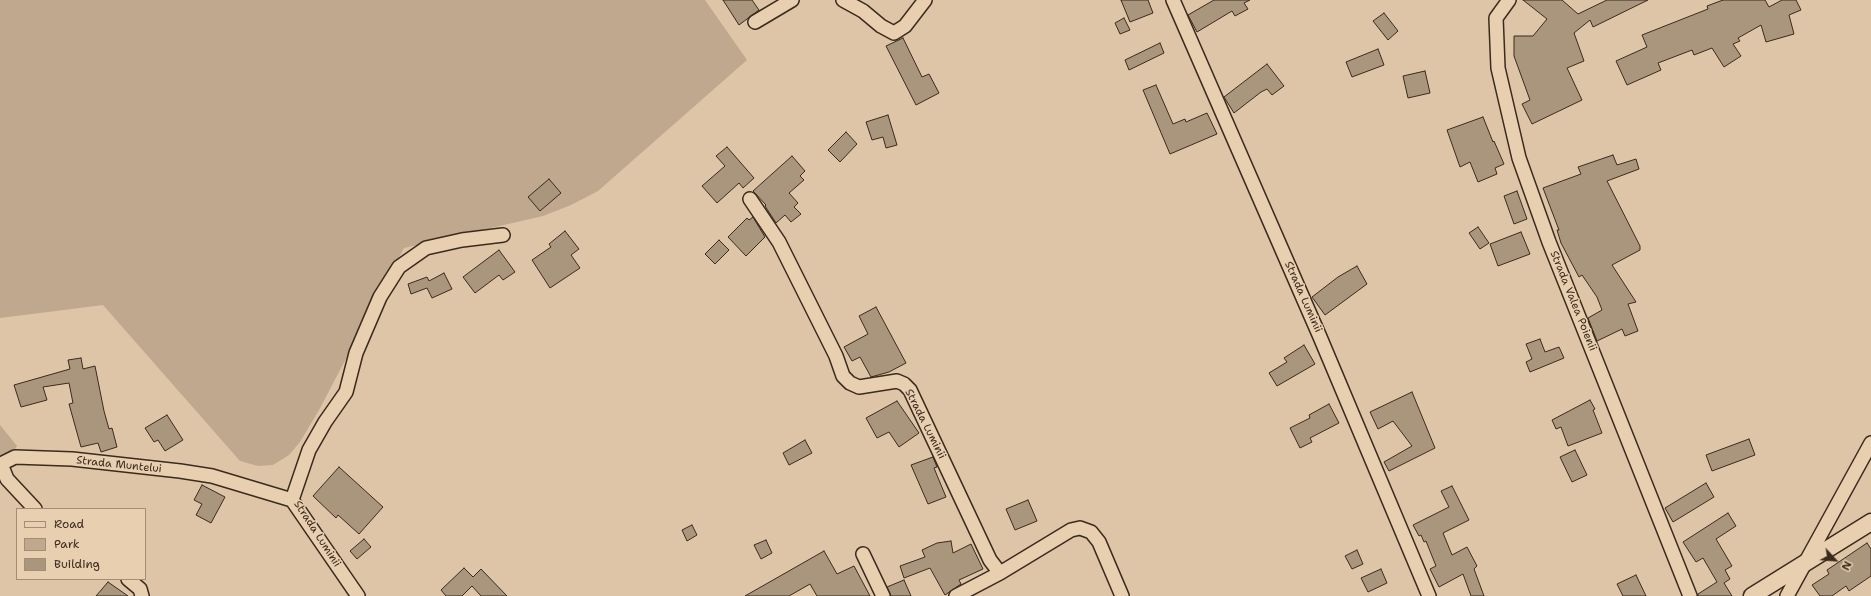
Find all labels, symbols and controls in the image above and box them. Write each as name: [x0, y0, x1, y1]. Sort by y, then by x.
street label: Strada Valea Poienii: [1547, 249, 1599, 353]
street label: Strada Luminii: [1281, 259, 1325, 335]
street label: Strada Luminii: [902, 387, 948, 461]
street label: Strada Muntelui: [76, 454, 162, 476]
street label: Strada Luminii: [291, 498, 343, 570]
legend: [16, 508, 146, 580]
text: Road: [54, 516, 84, 532]
text: Park: [54, 536, 80, 552]
north arrow: [1815, 540, 1855, 580]
text: Building: [54, 556, 100, 572]
text: N: [1838, 558, 1855, 573]

